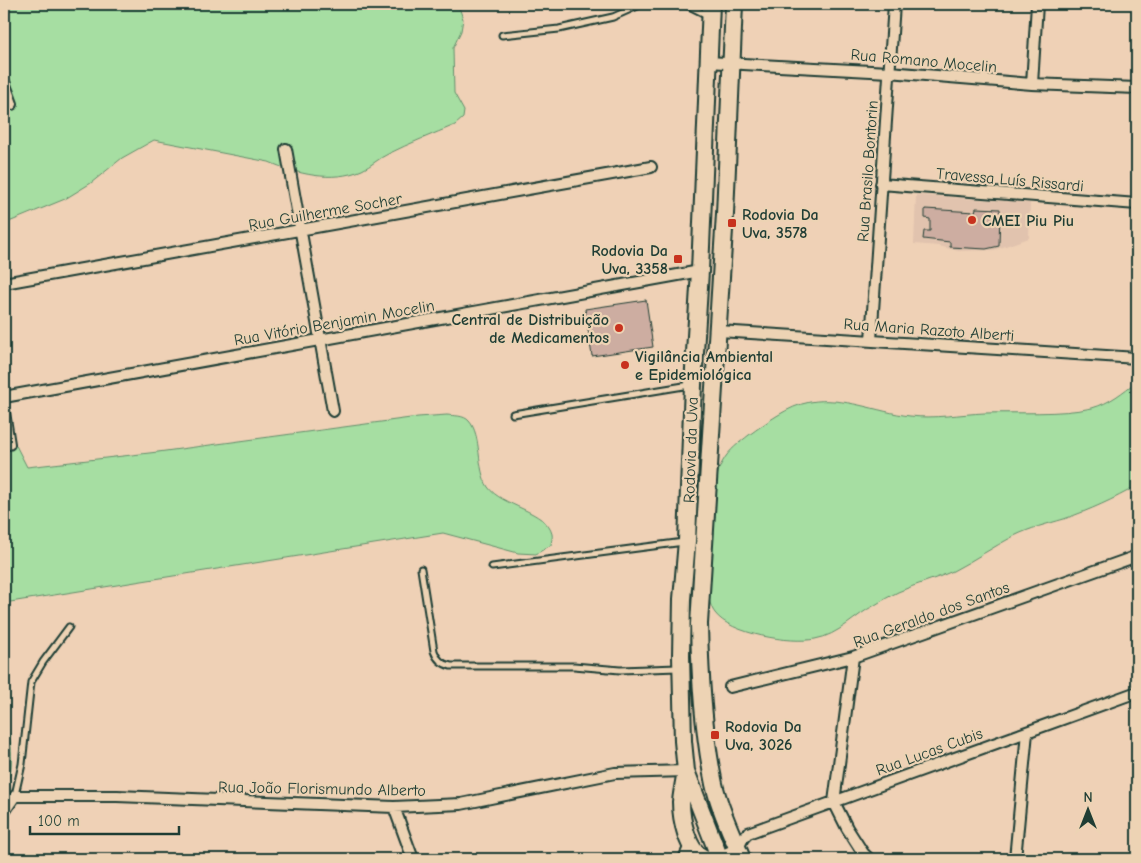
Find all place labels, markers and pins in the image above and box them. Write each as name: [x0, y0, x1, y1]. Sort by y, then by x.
place label: Rodovia Da Uva, 3578: [742, 206, 819, 242]
place label: CMEI Piu Piu: [982, 212, 1074, 230]
marker: CMEI Piu Piu: [966, 214, 978, 226]
marker: Rodovia Da Uva, 3578: [726, 217, 738, 229]
place label: Rodovia Da Uva, 3358: [591, 242, 668, 278]
marker: Rodovia Da Uva, 3358: [672, 253, 684, 265]
place label: Central de Distribuição de Medicamentos: [451, 311, 609, 347]
marker: Central de Distribuição de Medicamentos: [613, 322, 625, 334]
place label: Vigilância Ambiental e Epidemiológica: [635, 348, 773, 384]
marker: Vigilância Ambiental e Epidemiológica: [619, 359, 631, 371]
place label: Rodovia Da Uva, 3026: [725, 718, 802, 754]
marker: Rodovia Da Uva, 3026: [709, 729, 721, 741]

